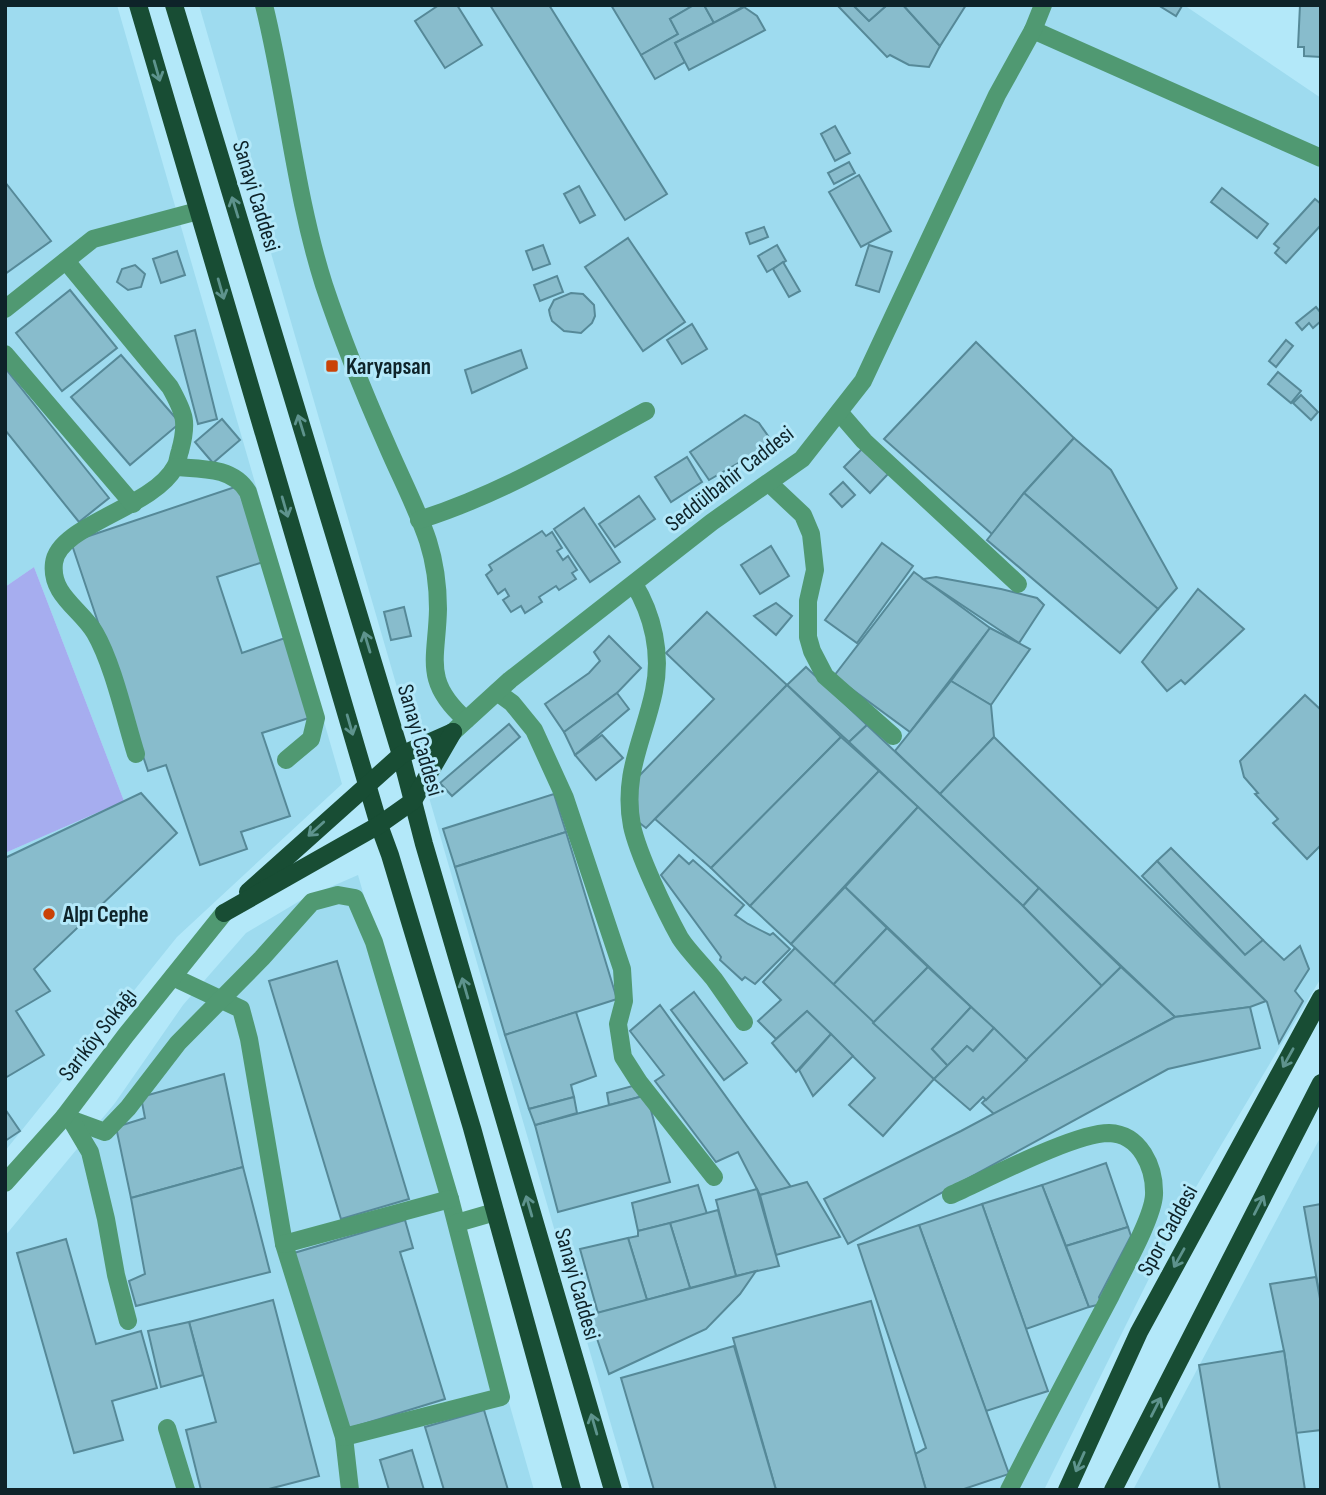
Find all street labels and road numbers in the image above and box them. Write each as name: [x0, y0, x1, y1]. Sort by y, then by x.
street label: Sanayi Caddesi: [226, 137, 286, 255]
street label: Seddülbahir Caddesi: [660, 420, 800, 538]
street label: Sanayi Caddesi: [391, 681, 449, 799]
street label: Sarıköy Sokağı: [53, 983, 143, 1087]
street label: Spor Caddesi: [1131, 1180, 1204, 1281]
street label: Sanayi Caddesi: [548, 1225, 606, 1343]

